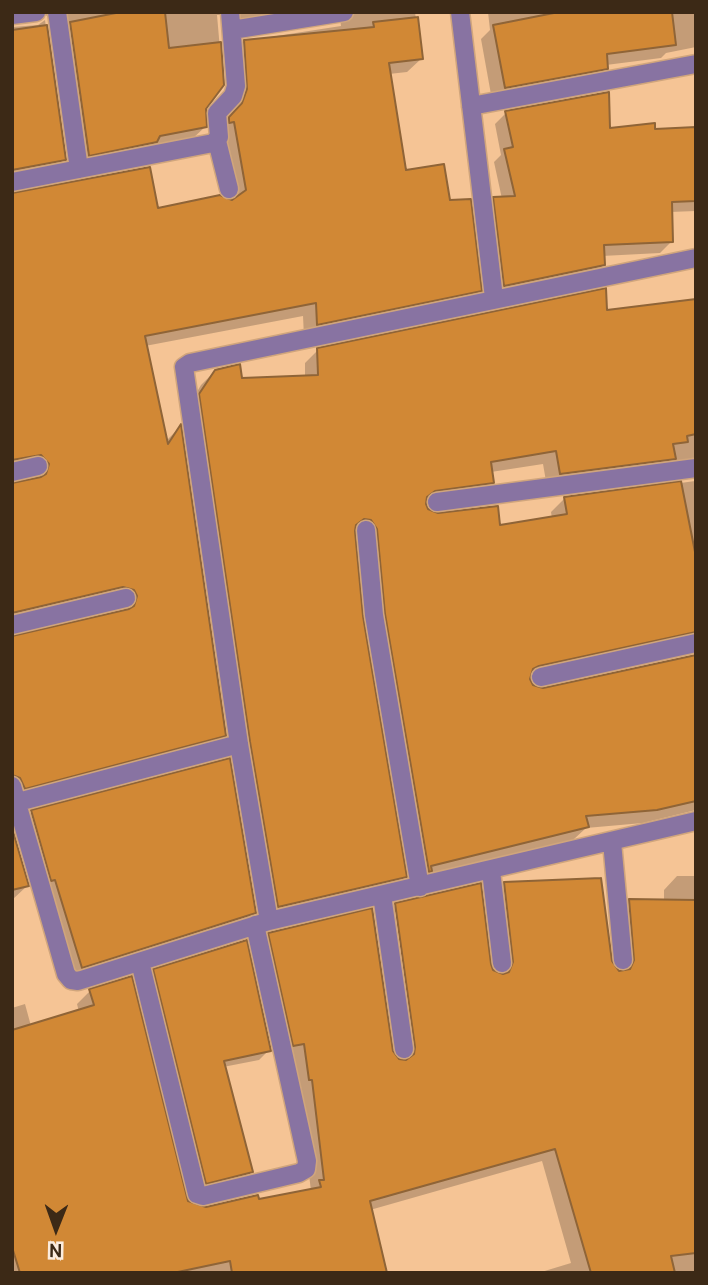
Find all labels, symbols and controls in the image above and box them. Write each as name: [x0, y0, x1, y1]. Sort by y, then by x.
north arrow: [21, 1194, 91, 1264]
text: N: [49, 1239, 63, 1262]

